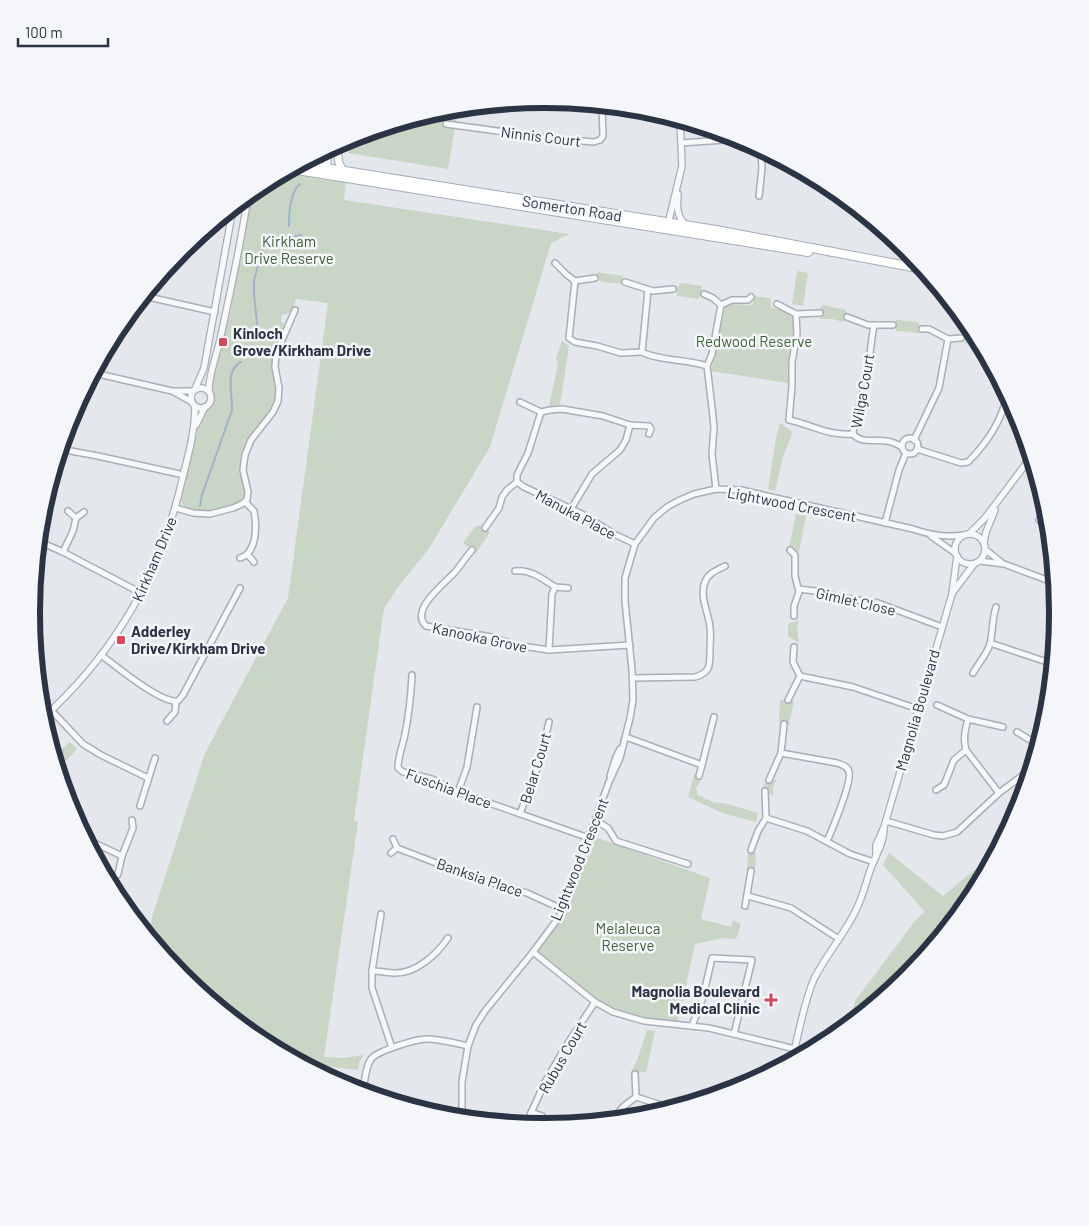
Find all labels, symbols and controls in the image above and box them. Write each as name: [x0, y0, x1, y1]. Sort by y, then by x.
scale bar: [18, 15, 108, 47]
text: 100 m: [25, 23, 63, 41]
street label: Ninnis Court: [500, 122, 582, 150]
street label: Somerton Road: [521, 191, 623, 225]
park label: Kirkham Drive Reserve: [244, 232, 334, 267]
place label: Kinloch Grove/Kirkham Drive: [233, 324, 371, 359]
park label: Redwood Reserve: [696, 332, 812, 350]
marker: Kinloch Grove/Kirkham Drive: [217, 336, 229, 348]
street label: Wilga Court: [847, 352, 877, 430]
street label: Lightwood Crescent: [726, 483, 858, 525]
street label: Manuka Place: [533, 485, 619, 543]
street label: Kirkham Drive: [128, 514, 180, 604]
street label: Gimlet Close: [814, 583, 898, 619]
street label: Kanooka Grove: [431, 618, 529, 656]
place label: Adderley Drive/Kirkham Drive: [131, 622, 265, 657]
marker: Adderley Drive/Kirkham Drive: [115, 634, 127, 646]
street label: Magnolia Boulevard: [891, 647, 943, 773]
street label: Belar Court: [516, 730, 554, 806]
street label: Fuschia Place: [404, 764, 494, 812]
street label: Lightwood Crescent: [546, 795, 612, 923]
street label: Banksia Place: [435, 854, 525, 900]
park label: Melaleuca Reserve: [596, 919, 660, 954]
place label: Magnolia Boulevard Medical Clinic: [631, 982, 760, 1017]
marker: Magnolia Boulevard Medical Clinic: [764, 993, 778, 1007]
street label: Rubus Court: [534, 1018, 590, 1096]

